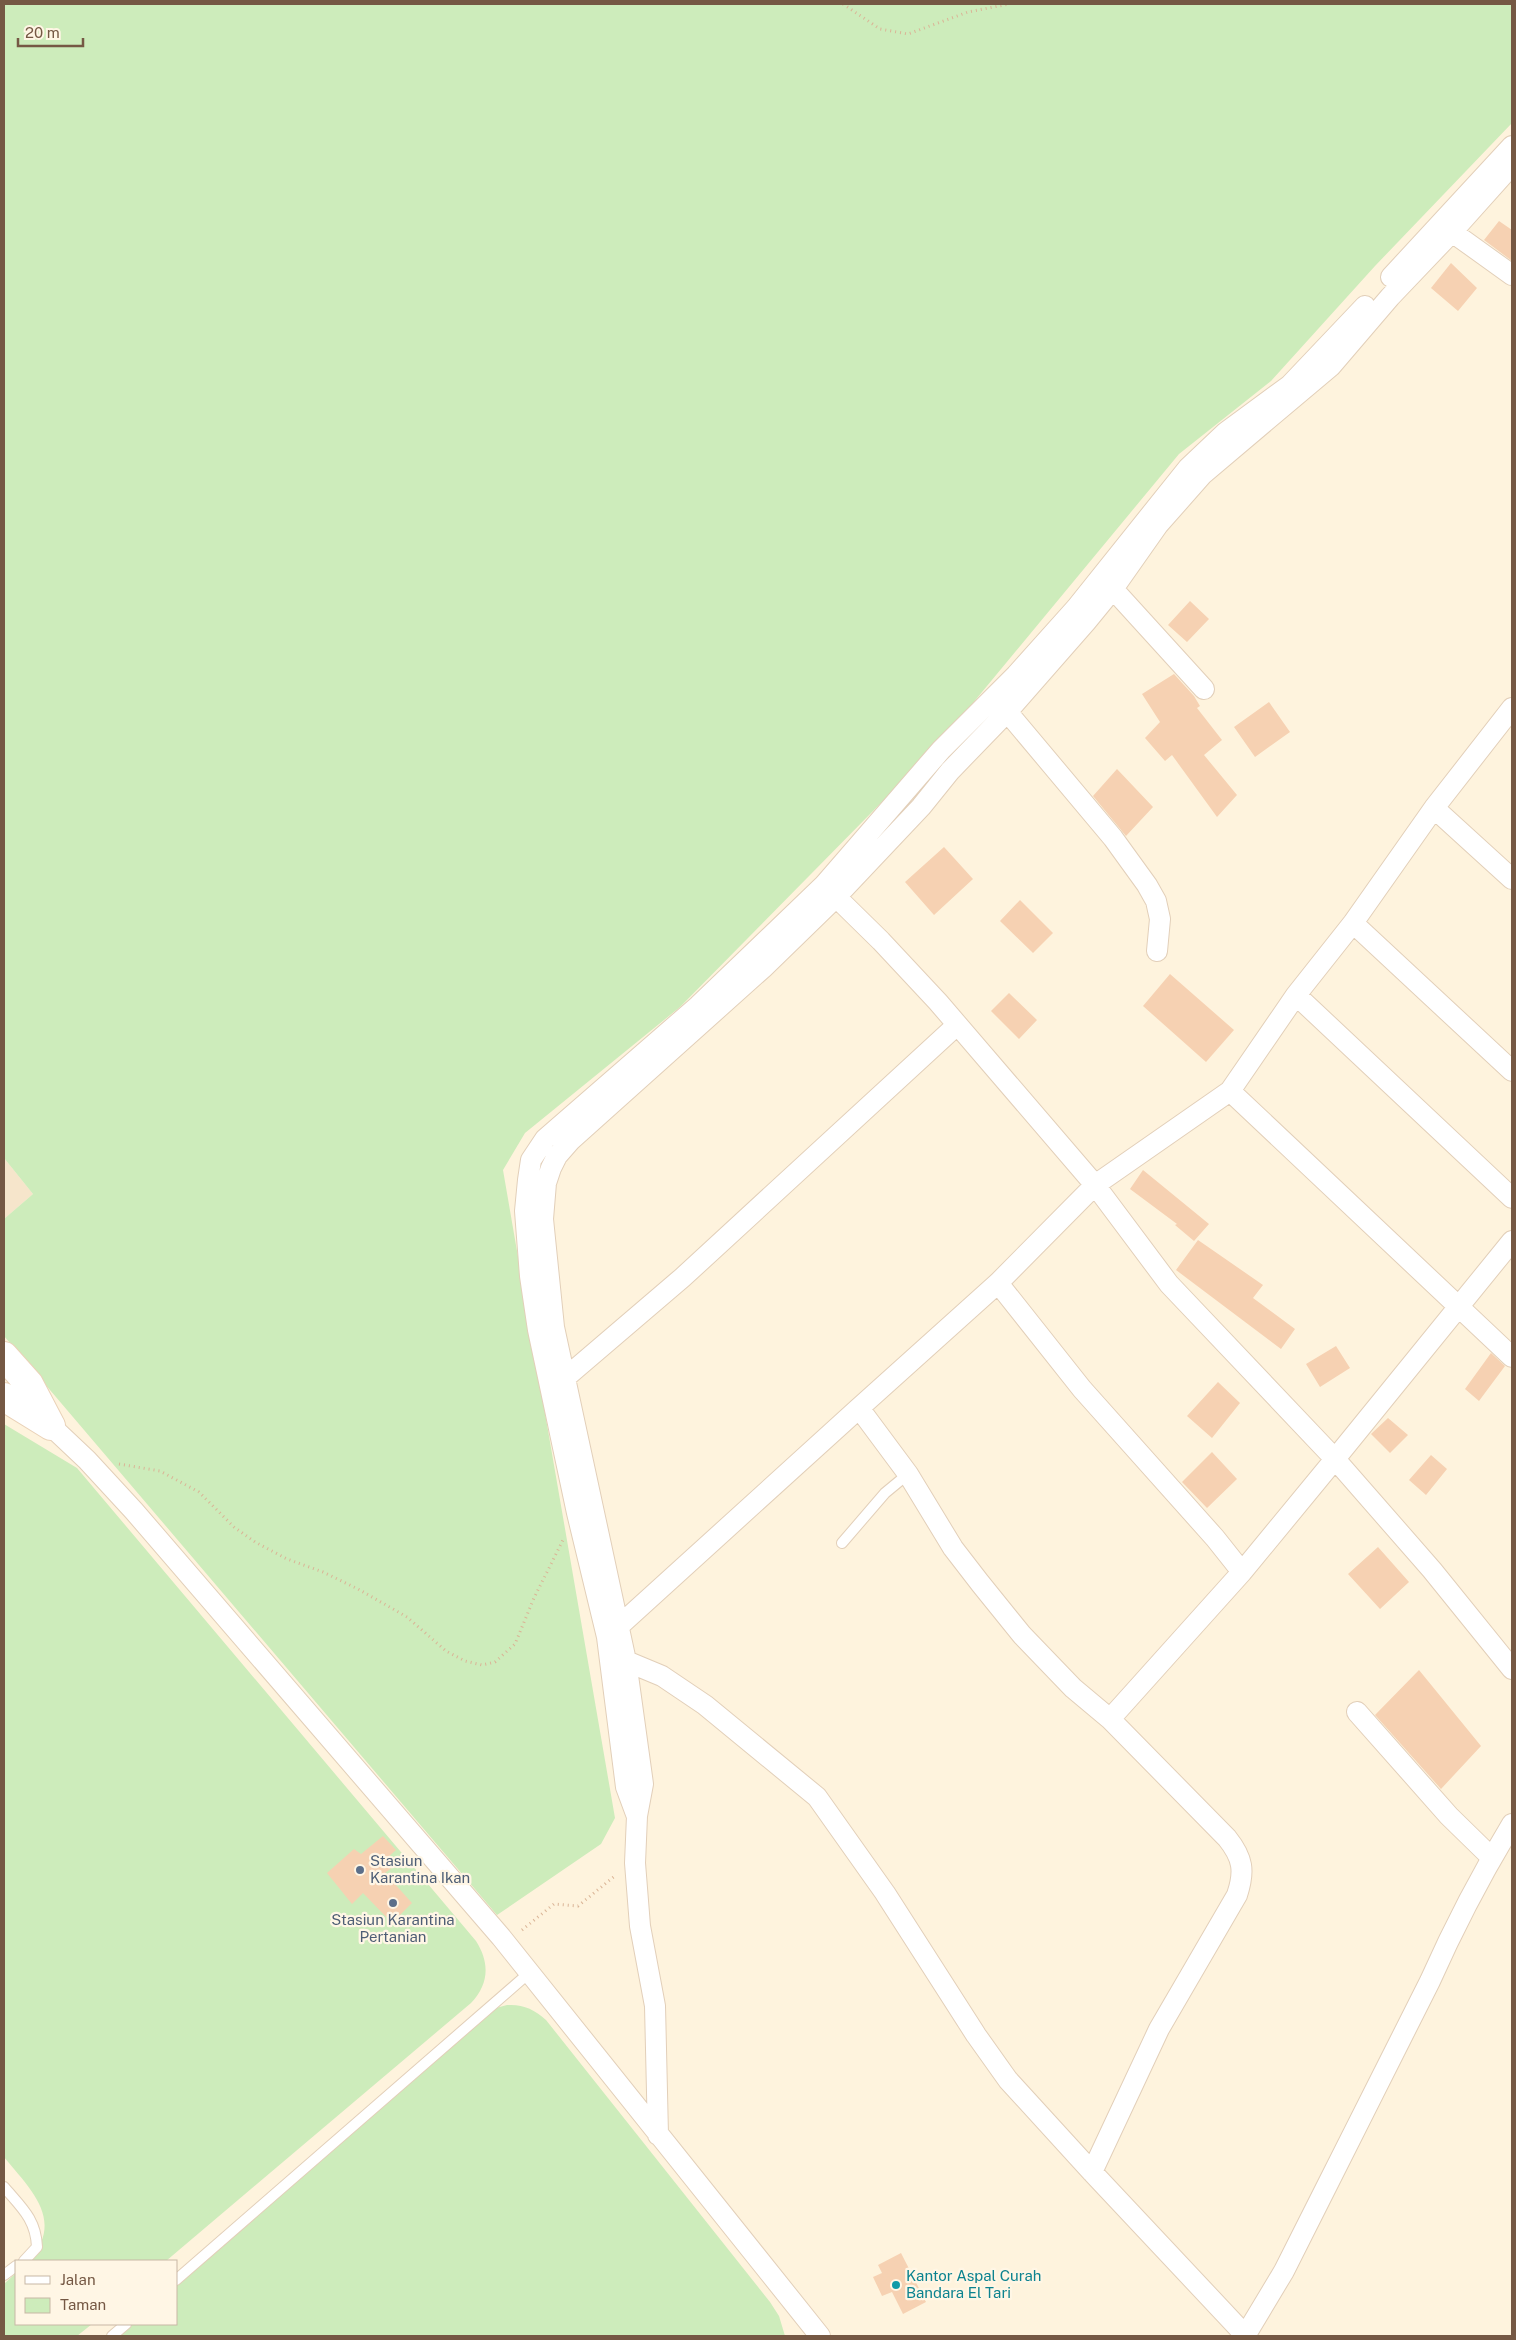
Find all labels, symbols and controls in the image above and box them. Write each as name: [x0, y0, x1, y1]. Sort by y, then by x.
scale bar: [18, 15, 82, 47]
text: 20 m: [25, 24, 60, 41]
place label: Stasiun Karantina Ikan: [370, 1852, 470, 1886]
marker: Stasiun Karantina Ikan: [354, 1864, 366, 1876]
marker: Stasiun Karantina Pertanian: [387, 1897, 399, 1909]
place label: Stasiun Karantina Pertanian: [331, 1911, 455, 1945]
legend: [15, 2260, 178, 2325]
place label: Kantor Aspal Curah Bandara El Tari: [906, 2267, 1041, 2301]
text: Jalan: [60, 2271, 96, 2288]
marker: Kantor Aspal Curah Bandara El Tari: [890, 2279, 902, 2291]
text: Taman: [60, 2296, 106, 2313]

